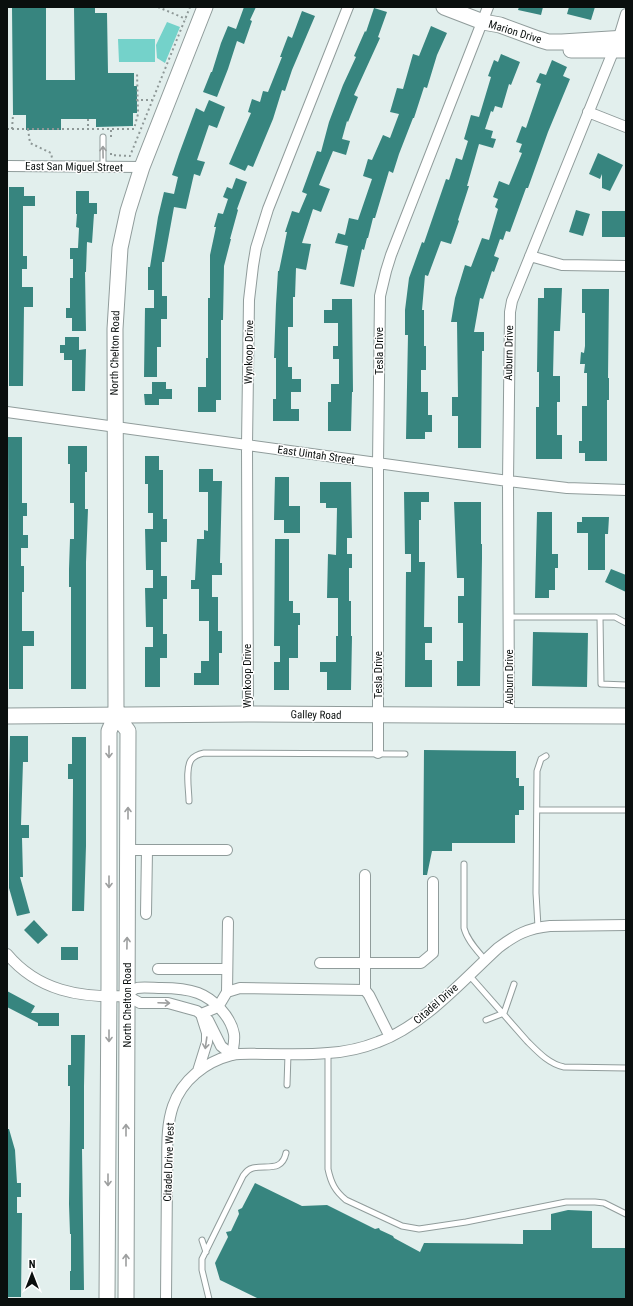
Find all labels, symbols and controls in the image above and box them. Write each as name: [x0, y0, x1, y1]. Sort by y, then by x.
street label: Marion Drive: [487, 18, 543, 46]
one-way arrow: [99, 146, 107, 159]
street label: East San Miguel Street: [25, 160, 123, 174]
street label: North Chelton Road: [108, 310, 122, 396]
street label: Wynkoop Drive: [242, 320, 256, 384]
street label: Auburn Drive: [502, 325, 516, 381]
street label: Tesla Drive: [373, 327, 386, 375]
street label: East Uintah Street: [277, 443, 355, 467]
street label: Wynkoop Drive: [241, 644, 254, 708]
street label: Auburn Drive: [503, 649, 516, 705]
street label: Tesla Drive: [372, 651, 385, 699]
street label: Galley Road: [290, 708, 342, 722]
one-way arrow: [105, 745, 113, 758]
one-way arrow: [124, 807, 132, 820]
one-way arrow: [105, 875, 113, 888]
one-way arrow: [123, 937, 131, 950]
street label: North Chelton Road: [121, 963, 134, 1047]
street label: Citadel Drive: [411, 981, 461, 1027]
one-way arrow: [157, 1000, 170, 1007]
one-way arrow: [105, 1029, 113, 1042]
one-way arrow: [202, 1036, 210, 1049]
street label: Citadel Drive West: [161, 1122, 177, 1202]
one-way arrow: [123, 1124, 130, 1137]
one-way arrow: [104, 1173, 112, 1186]
north arrow: [12, 1254, 52, 1294]
one-way arrow: [122, 1254, 130, 1267]
text: N: [29, 1258, 36, 1271]

